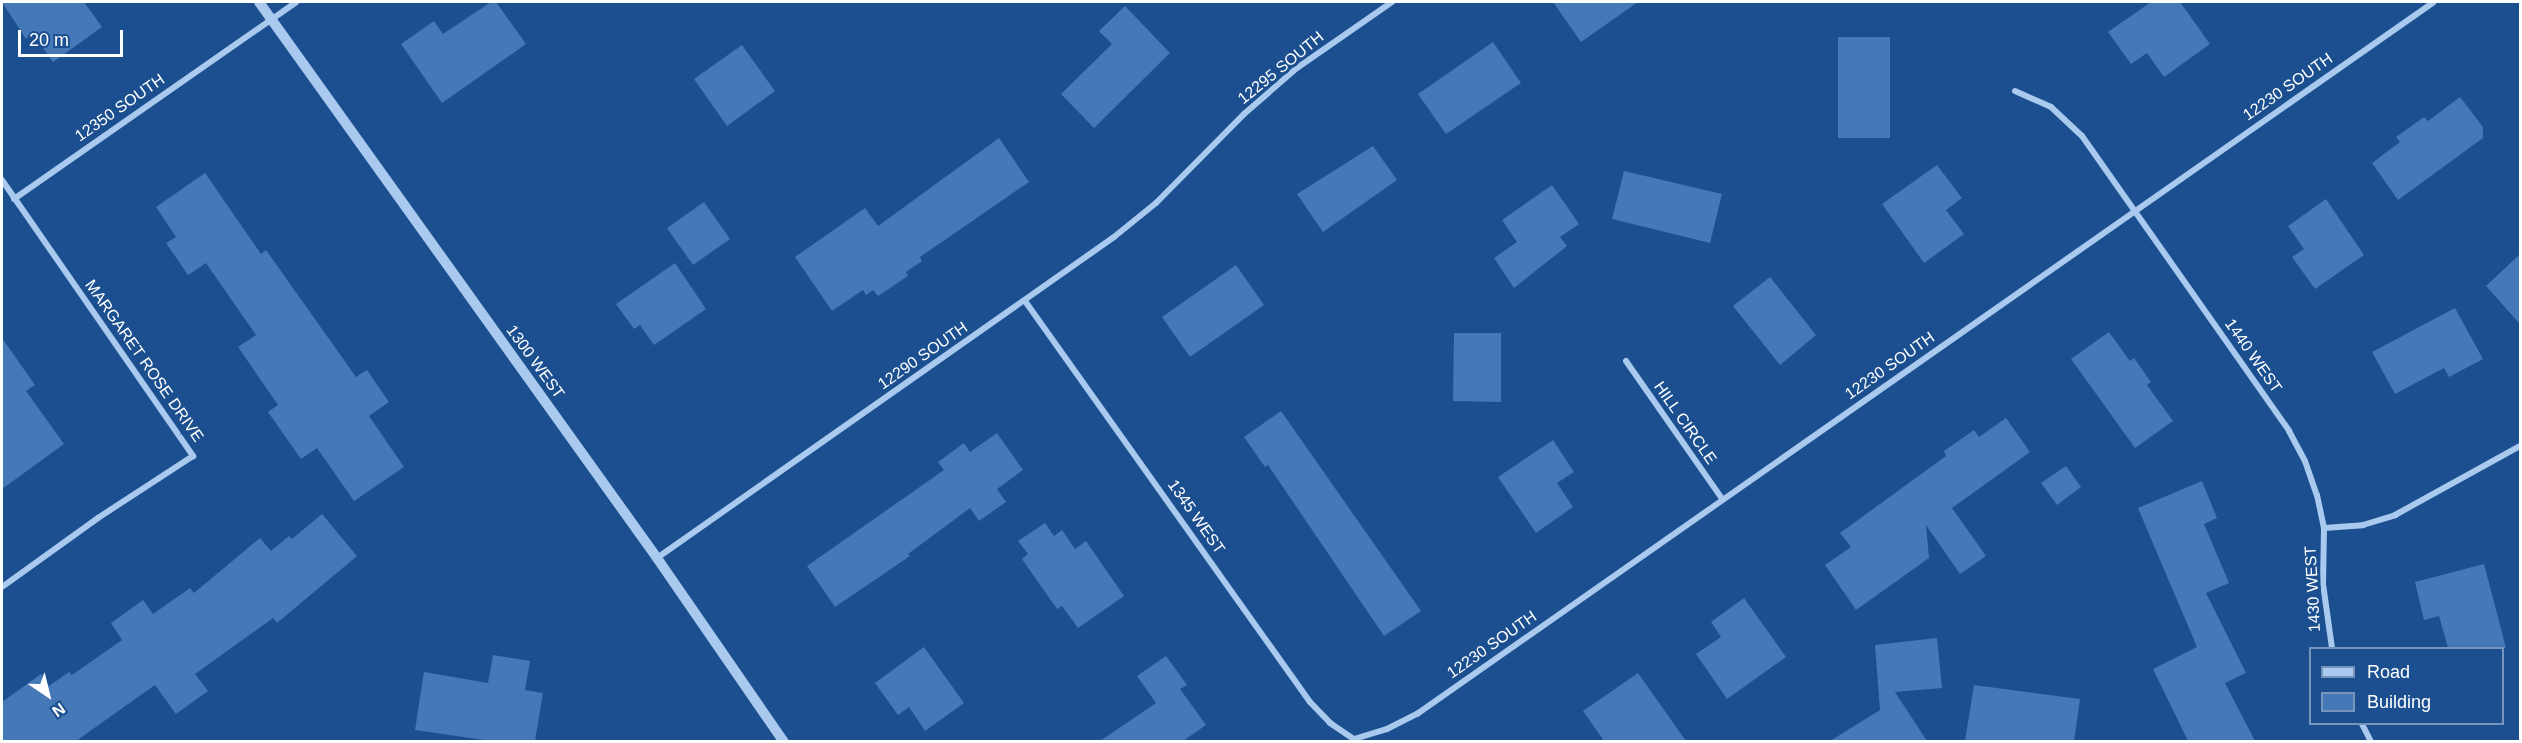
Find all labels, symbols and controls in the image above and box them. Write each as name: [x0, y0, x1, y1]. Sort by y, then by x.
scale bar: [21, 18, 126, 56]
street label: 12295 SOUTH: [1234, 28, 1328, 108]
text: 20 m: [29, 30, 69, 50]
street label: 12230 SOUTH: [2240, 49, 2336, 125]
street label: 12350 SOUTH: [72, 70, 168, 146]
street label: MARGARET ROSE DRIVE: [81, 276, 207, 446]
street label: 1440 WEST: [2220, 315, 2286, 397]
street label: 12290 SOUTH: [875, 318, 971, 394]
street label: 1300 WEST: [502, 321, 568, 403]
street label: 12230 SOUTH: [1842, 328, 1938, 404]
street label: HILL CIRCLE: [1649, 378, 1721, 468]
street label: 1345 WEST: [1163, 476, 1229, 558]
street label: 1430 WEST: [2301, 545, 2325, 633]
street label: 12230 SOUTH: [1444, 607, 1540, 683]
legend: [2309, 647, 2504, 725]
text: Road: [2367, 662, 2410, 682]
north arrow: [18, 665, 78, 725]
text: Building: [2367, 692, 2431, 712]
text: N: [49, 700, 68, 720]

